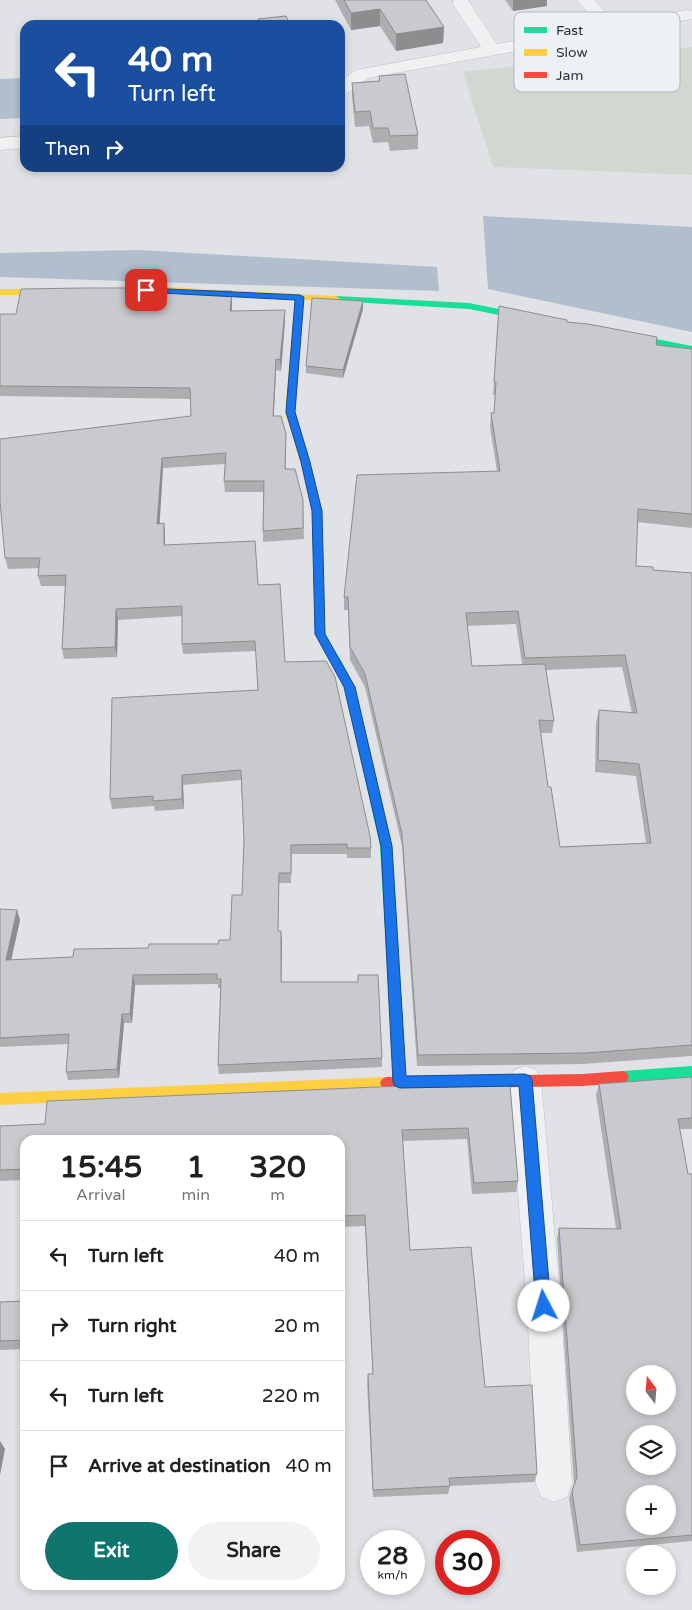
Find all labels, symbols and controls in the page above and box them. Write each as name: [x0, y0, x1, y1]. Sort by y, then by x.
legend: [514, 12, 680, 92]
text: Fast: [556, 22, 584, 39]
text: 40 m: [128, 39, 213, 81]
icon: left: [45, 40, 110, 105]
text: Slow: [556, 44, 588, 61]
text: Jam: [556, 67, 583, 84]
text: Turn left: [128, 81, 216, 107]
icon: right: [100, 135, 128, 163]
text: Then: [45, 138, 90, 160]
pin: [125, 269, 167, 311]
icon: arrive: [132, 276, 160, 304]
text: 15:45: [59, 1149, 142, 1186]
text: 1: [186, 1149, 205, 1186]
text: 320: [249, 1149, 306, 1186]
text: Arrival: [76, 1185, 126, 1205]
text: min: [182, 1185, 210, 1205]
text: m: [270, 1185, 285, 1205]
icon: left: [45, 1242, 73, 1270]
text: Turn left: [88, 1245, 164, 1267]
text: 40 m: [274, 1245, 320, 1267]
position arrow: [517, 1279, 569, 1331]
icon: right: [45, 1312, 73, 1340]
text: Turn right: [88, 1315, 176, 1337]
text: 20 m: [274, 1315, 320, 1337]
north arrow: [626, 1365, 676, 1415]
map controls: [626, 1365, 676, 1595]
icon: left: [45, 1382, 73, 1410]
text: Turn left: [88, 1385, 164, 1407]
text: 220 m: [262, 1385, 320, 1407]
button: layers: [626, 1425, 676, 1475]
icon: arrive: [45, 1452, 73, 1480]
text: Arrive at destination: [88, 1455, 271, 1477]
text: 40 m: [286, 1455, 332, 1477]
button: +: [626, 1485, 676, 1535]
button: Exit: [45, 1522, 178, 1580]
button: Share: [188, 1522, 320, 1580]
speed limit sign: 30: [435, 1530, 500, 1595]
text: 28: [377, 1541, 408, 1571]
button: −: [626, 1545, 676, 1595]
text: km/h: [377, 1568, 408, 1582]

